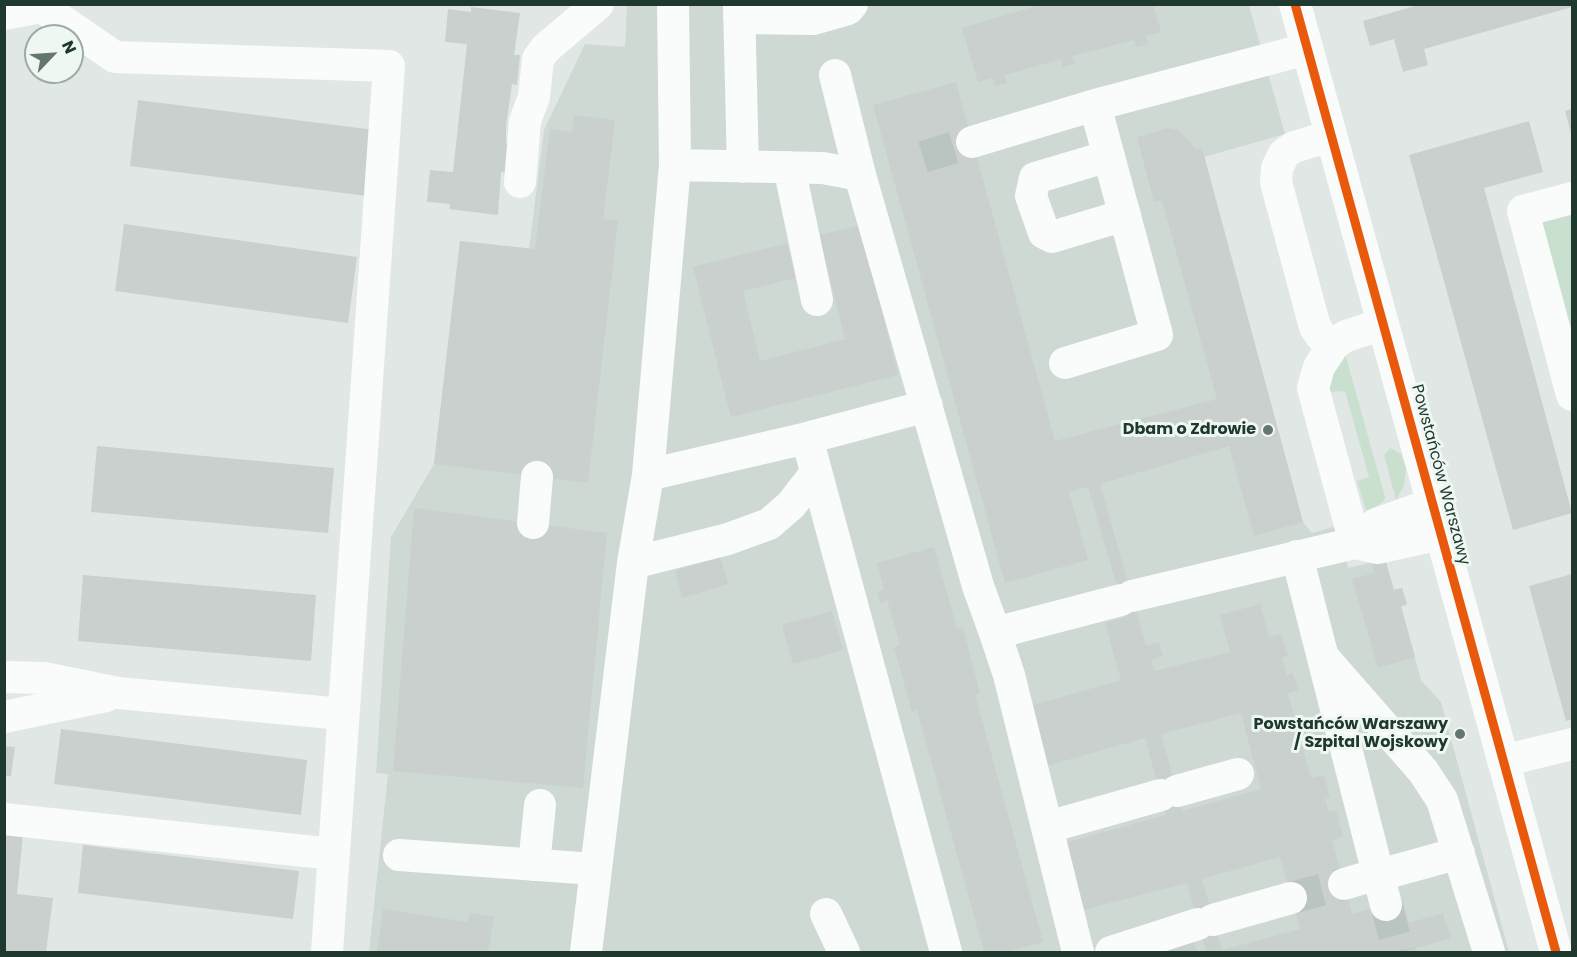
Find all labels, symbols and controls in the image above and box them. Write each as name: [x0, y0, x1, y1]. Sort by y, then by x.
north arrow: [24, 24, 84, 84]
text: N: [56, 37, 82, 57]
street label: Powstańców Warszawy: [1407, 383, 1473, 567]
place label: Dbam o Zdrowie: [1123, 420, 1256, 440]
marker: Dbam o Zdrowie: [1261, 423, 1275, 437]
place label: Powstańców Warszawy / Szpital Wojskowy: [1254, 715, 1448, 753]
marker: Powstańców Warszawy / Szpital Wojskowy: [1453, 727, 1467, 741]

